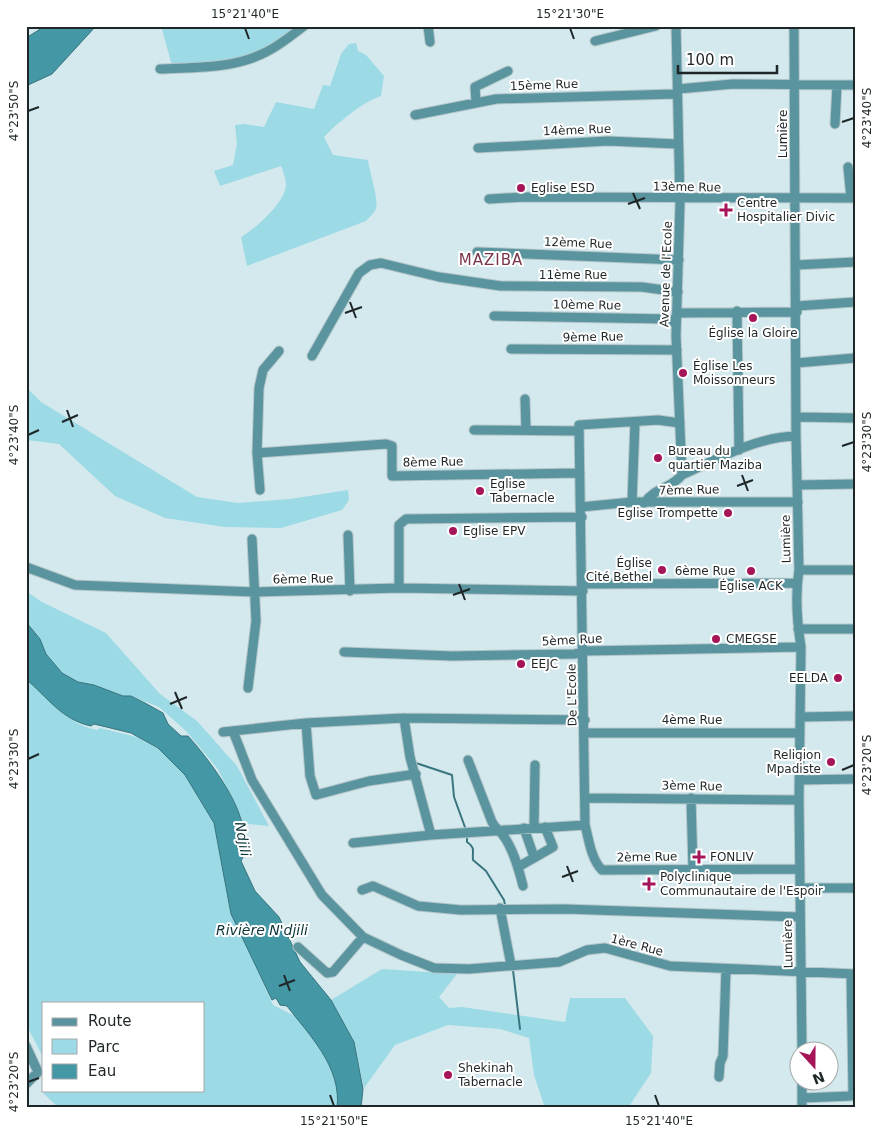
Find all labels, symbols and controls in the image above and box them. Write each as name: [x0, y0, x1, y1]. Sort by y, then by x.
text: 15°21'40"E: [211, 7, 279, 21]
text: 15°21'30"E: [536, 7, 604, 21]
scale bar: [678, 42, 777, 74]
text: 100 m: [686, 51, 734, 69]
street label: 15ème Rue: [510, 77, 578, 93]
text: 4°23'50"S: [7, 81, 21, 141]
text: 4°23'40"S: [860, 88, 874, 148]
street label: Lumière: [776, 110, 790, 158]
street label: 14ème Rue: [543, 122, 611, 138]
street label: 13ème Rue: [653, 179, 721, 195]
place label: Eglise ESD: [531, 181, 595, 195]
marker: Eglise ESD: [515, 182, 527, 194]
place label: Centre Hospitalier Divic: [737, 196, 835, 224]
marker: Centre Hospitalier Divic: [719, 203, 733, 217]
street label: Avenue de l'Ecole: [657, 221, 675, 327]
street label: 12ème Rue: [544, 235, 612, 251]
district label: MAZIBA: [459, 251, 523, 269]
street label: 11ème Rue: [539, 268, 607, 282]
street label: 10ème Rue: [553, 297, 621, 313]
marker: Église la Gloire: [747, 312, 759, 324]
place label: Église la Gloire: [708, 325, 798, 340]
street label: 9ème Rue: [563, 329, 623, 345]
place label: Église Les Moissonneurs: [693, 358, 775, 387]
marker: Église Les Moissonneurs: [677, 367, 689, 379]
text: 4°23'40"S: [7, 405, 21, 465]
text: 4°23'30"S: [860, 412, 874, 472]
place label: Bureau du quartier Maziba: [668, 444, 762, 472]
marker: Bureau du quartier Maziba: [652, 452, 664, 464]
street label: 8ème Rue: [403, 454, 463, 470]
place label: Eglise Tabernacle: [489, 477, 555, 505]
street label: 7ème Rue: [659, 482, 719, 498]
marker: Eglise Tabernacle: [474, 485, 486, 497]
place label: Eglise Trompette: [618, 506, 718, 520]
marker: Eglise Trompette: [722, 507, 734, 519]
street label: Lumière: [779, 515, 793, 563]
place label: Eglise EPV: [463, 524, 526, 538]
marker: Eglise EPV: [447, 525, 459, 537]
place label: Église Cité Bethel: [586, 555, 652, 584]
marker: Église Cité Bethel: [656, 564, 668, 576]
street label: 6ème Rue: [675, 564, 735, 578]
marker: Église ACK: [745, 565, 757, 577]
street label: 6ème Rue: [273, 571, 333, 587]
place label: Église ACK: [719, 578, 784, 593]
street label: 5ème Rue: [541, 631, 603, 649]
place label: CMEGSE: [726, 632, 777, 646]
marker: CMEGSE: [710, 633, 722, 645]
place label: EEJC: [531, 657, 558, 671]
marker: EEJC: [515, 658, 527, 670]
street label: De L'Ecole: [564, 664, 580, 726]
place label: EELDA: [789, 671, 829, 685]
marker: EELDA: [832, 672, 844, 684]
street label: 4ème Rue: [662, 713, 722, 727]
text: 4°23'30"S: [7, 729, 21, 789]
text: 4°23'20"S: [860, 735, 874, 795]
place label: Religion Mpadiste: [766, 748, 821, 776]
marker: Religion Mpadiste: [825, 756, 837, 768]
street label: 3ème Rue: [662, 778, 722, 794]
water label: Ndjili: [232, 820, 254, 858]
street label: 2ème Rue: [617, 849, 677, 865]
marker: FONLIV: [692, 850, 706, 864]
place label: FONLIV: [710, 850, 755, 864]
place label: Polyclinique Communautaire de l'Espoir: [660, 870, 823, 898]
marker: Polyclinique Communautaire de l'Espoir: [642, 877, 656, 891]
street label: Lumière: [781, 920, 795, 968]
water label: Rivière N'djili: [216, 922, 308, 938]
street label: 1ère Rue: [609, 931, 665, 959]
legend: [42, 1002, 205, 1092]
text: Route: [88, 1012, 132, 1030]
text: Parc: [88, 1038, 120, 1056]
north arrow: [788, 1042, 838, 1092]
text: 4°23'20"S: [7, 1052, 21, 1112]
place label: Shekinah Tabernacle: [457, 1061, 523, 1089]
text: Eau: [88, 1062, 116, 1080]
marker: Shekinah Tabernacle: [442, 1069, 454, 1081]
text: N: [810, 1069, 827, 1088]
text: 15°21'50"E: [300, 1114, 368, 1128]
text: 15°21'40"E: [625, 1114, 693, 1128]

